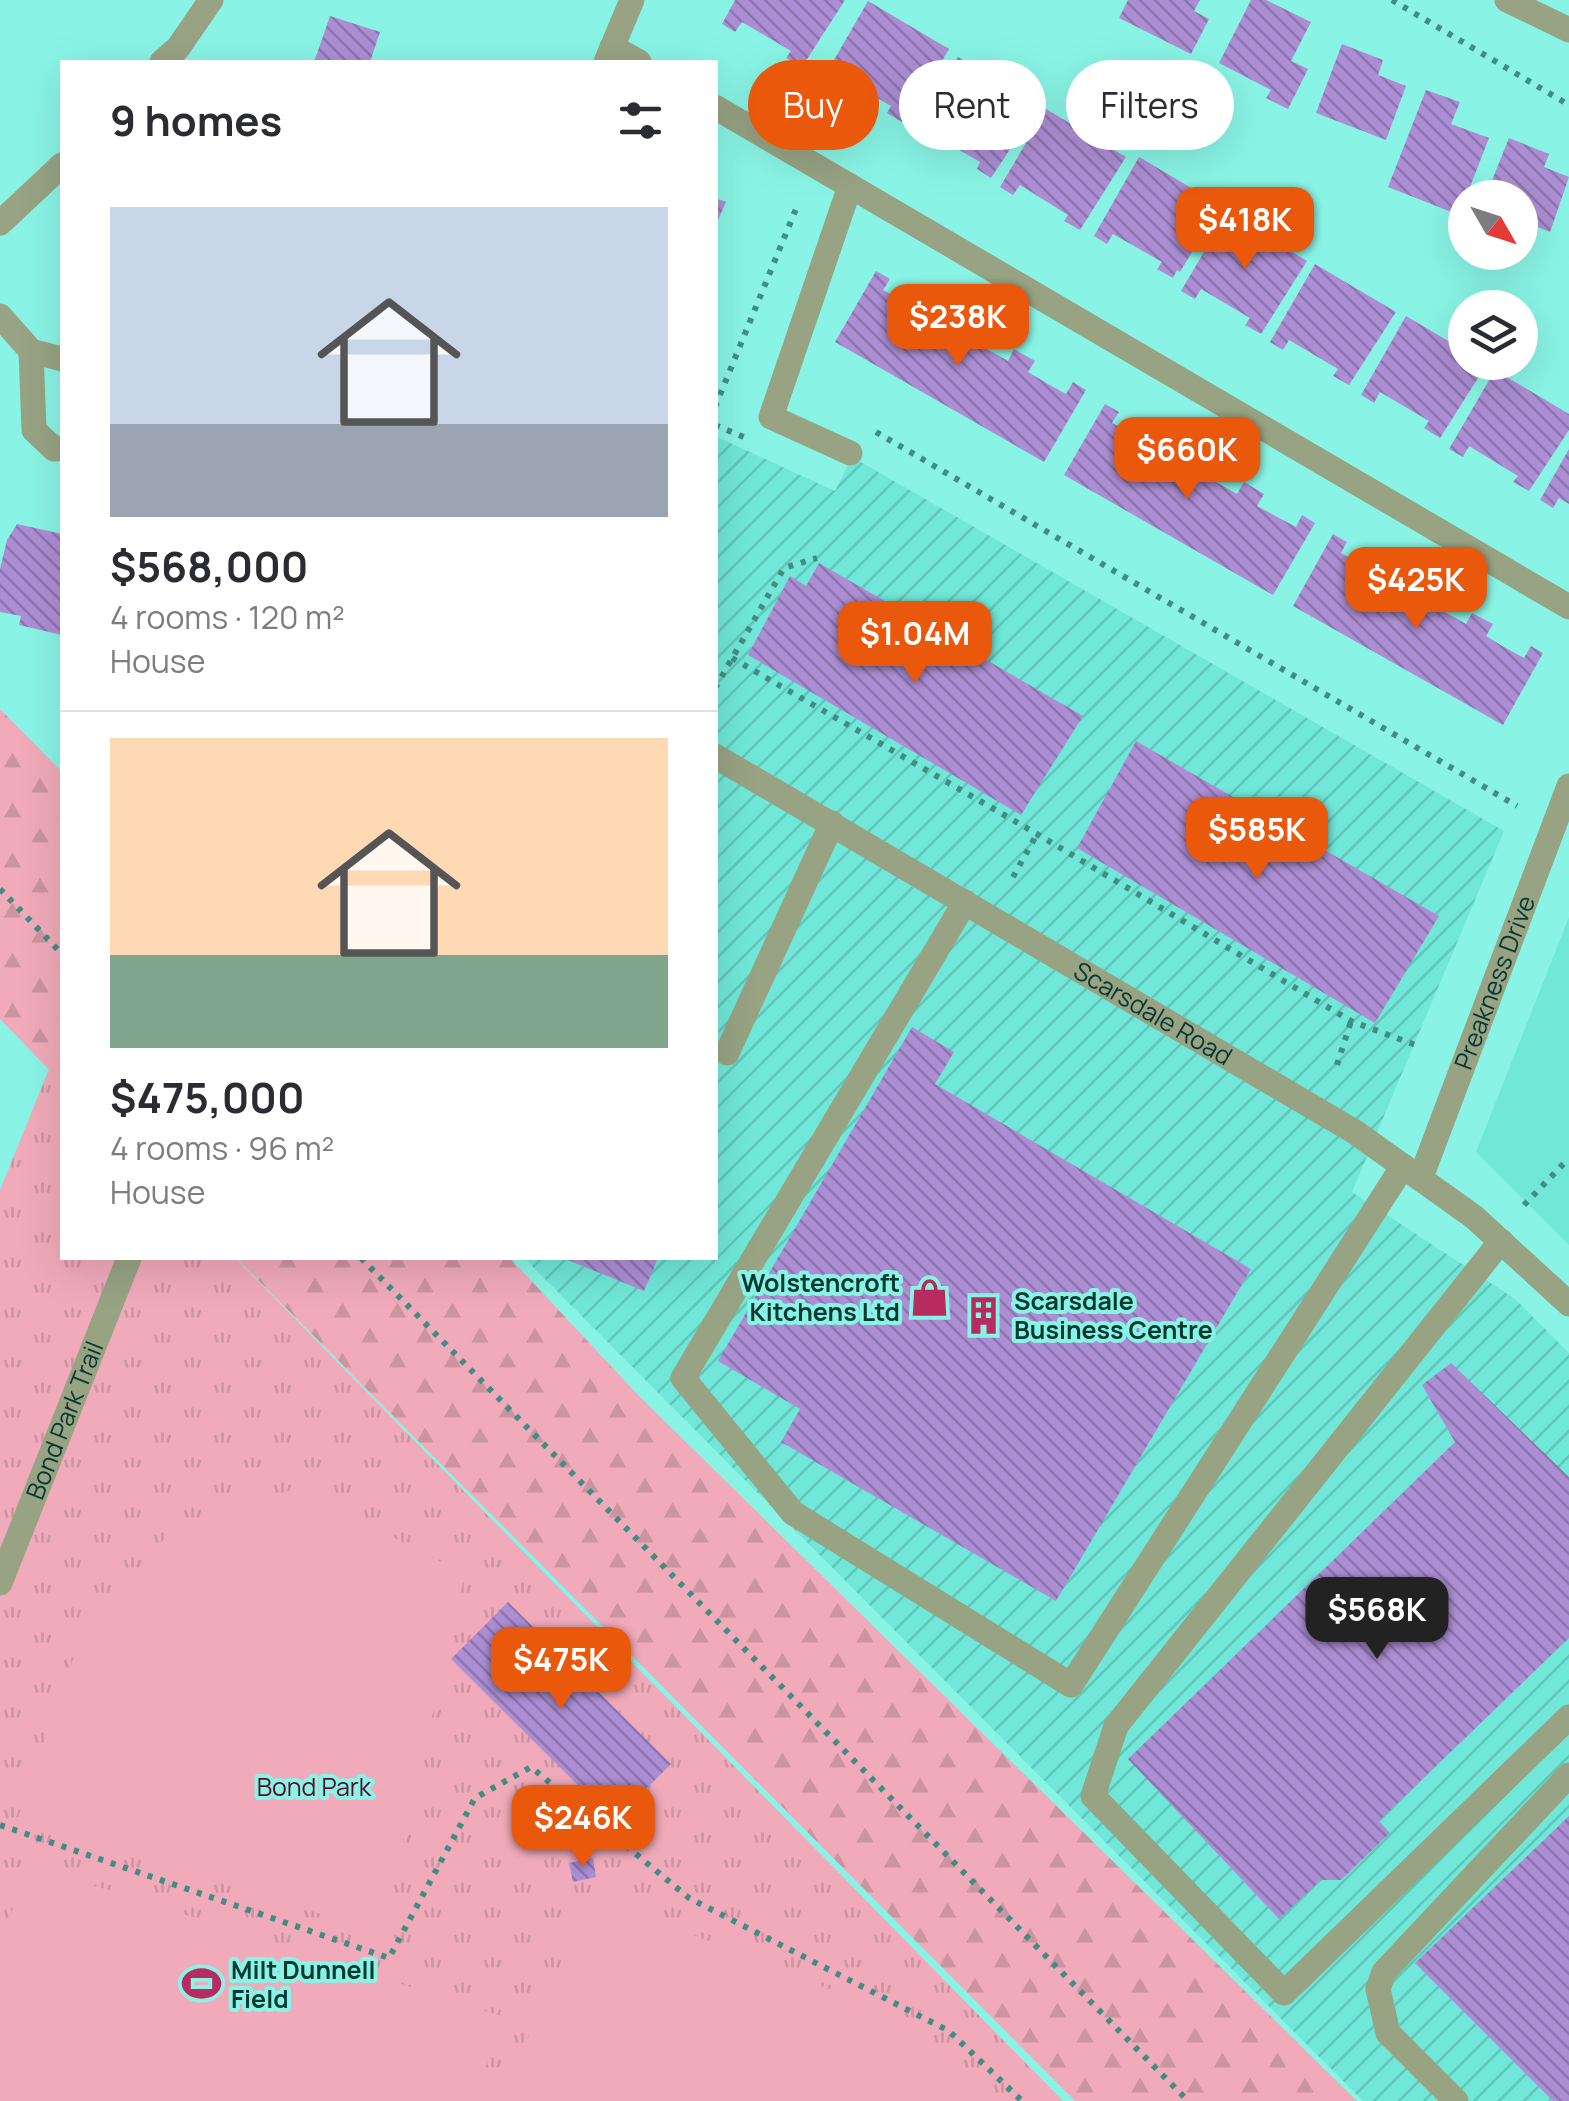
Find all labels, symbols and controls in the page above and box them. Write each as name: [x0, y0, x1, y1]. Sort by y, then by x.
chip: Buy: [748, 60, 879, 150]
chip: Rent: [899, 60, 1046, 150]
chip: Filters: [1066, 60, 1234, 150]
text: 9 homes: [110, 91, 282, 149]
icon: filters: [613, 93, 668, 148]
north arrow: [1448, 180, 1538, 270]
map controls: [1448, 180, 1538, 380]
pin: $418K: [1175, 187, 1315, 272]
text: $418K: [1198, 197, 1292, 241]
icon: home: [299, 272, 479, 452]
pin: $238K: [888, 284, 1028, 369]
button: layers: [1448, 290, 1538, 380]
text: $238K: [909, 294, 1007, 338]
pin: $660K: [1117, 417, 1257, 502]
text: $660K: [1136, 427, 1238, 471]
text: $568,000: [110, 537, 308, 595]
pin: $425K: [1346, 547, 1486, 632]
text: $425K: [1367, 557, 1465, 601]
text: 4 rooms · 120 m²: [110, 595, 345, 639]
pin: $1.04M: [834, 601, 996, 686]
text: $1.04M: [860, 611, 970, 655]
text: House: [110, 639, 205, 683]
pin: $585K: [1187, 797, 1327, 882]
icon: home: [299, 803, 479, 983]
text: $585K: [1208, 807, 1306, 851]
street label: Preakness Drive: [1445, 890, 1543, 1074]
street label: Scarsdale Road: [1068, 953, 1239, 1073]
text: $475,000: [110, 1068, 305, 1126]
text: 4 rooms · 96 m²: [110, 1126, 334, 1170]
text: House: [110, 1170, 205, 1214]
place label: Wolstencroft Kitchens Ltd: [741, 1265, 900, 1329]
shop icon: Wolstencroft Kitchens Ltd: [909, 1276, 951, 1318]
place label: Scarsdale Business Centre: [1014, 1283, 1213, 1347]
building icon: Scarsdale Business Centre: [963, 1294, 1005, 1336]
street label: Bond Park Trail: [17, 1336, 111, 1504]
pin: $568K: [1307, 1577, 1447, 1662]
text: $568K: [1327, 1587, 1427, 1631]
pin: $475K: [491, 1627, 631, 1712]
text: $475K: [513, 1637, 609, 1681]
park label: Bond Park: [257, 1769, 372, 1804]
pin: $246K: [513, 1785, 653, 1870]
text: $246K: [534, 1795, 632, 1839]
place label: Milt Dunnell Field: [231, 1952, 376, 2016]
sports icon: Milt Dunnell Field: [180, 1963, 222, 2005]

